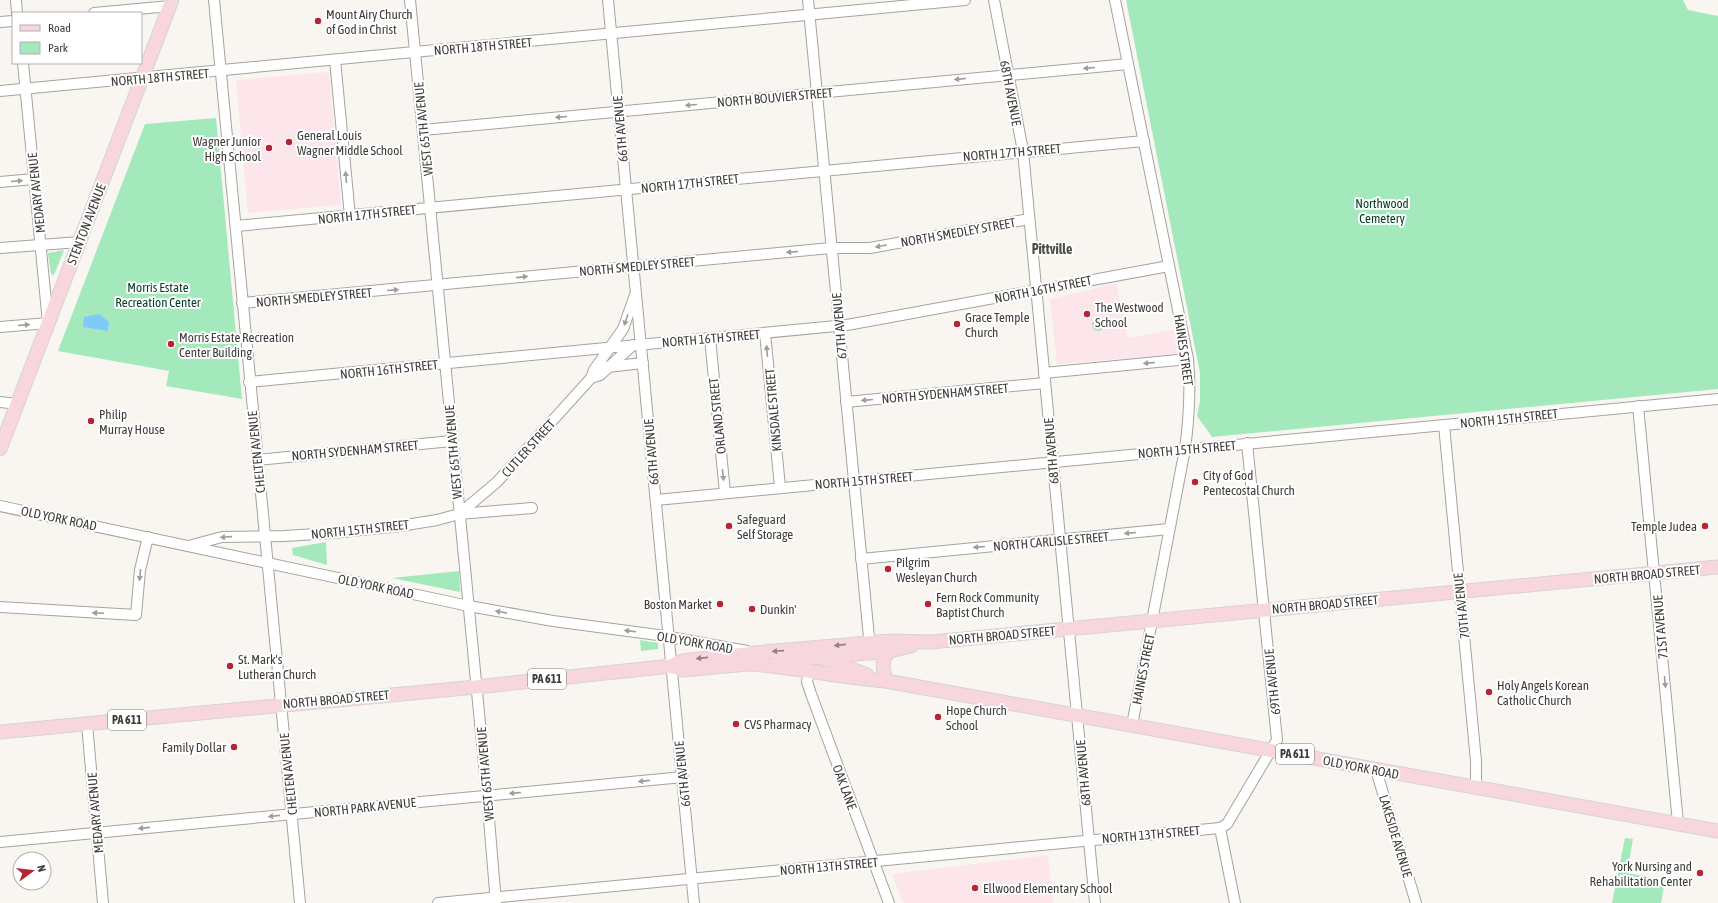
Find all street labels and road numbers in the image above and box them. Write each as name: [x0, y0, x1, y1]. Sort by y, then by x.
street label: NORTH 18TH STREET: [433, 35, 533, 58]
street label: 68TH AVENUE: [997, 59, 1024, 127]
street label: NORTH 18TH STREET: [110, 66, 210, 89]
street label: WEST 65TH AVENUE: [411, 81, 436, 177]
street label: NORTH BOUVIER STREET: [717, 85, 834, 110]
street label: 66TH AVENUE: [610, 95, 631, 163]
street label: NORTH 17TH STREET: [962, 141, 1062, 164]
street label: MEDARY AVENUE: [25, 152, 48, 234]
street label: NORTH 17TH STREET: [640, 171, 740, 196]
street label: STENTON AVENUE: [64, 181, 109, 267]
street label: NORTH 17TH STREET: [317, 202, 417, 227]
street label: NORTH SMEDLEY STREET: [899, 215, 1017, 250]
street label: NORTH SMEDLEY STREET: [578, 254, 696, 279]
street label: NORTH 16TH STREET: [993, 273, 1093, 306]
street label: NORTH SMEDLEY STREET: [255, 285, 373, 310]
street label: 67TH AVENUE: [829, 292, 850, 360]
street label: HAINES STREET: [1171, 313, 1196, 387]
street label: NORTH 16TH STREET: [661, 327, 761, 350]
street label: NORTH 16TH STREET: [339, 357, 439, 382]
street label: KINSDALE STREET: [762, 368, 785, 452]
street label: ORLAND STREET: [706, 377, 729, 455]
street label: NORTH SYDENHAM STREET: [881, 380, 1009, 407]
street label: WEST 65TH AVENUE: [442, 404, 465, 499]
street label: NORTH 15TH STREET: [1459, 406, 1559, 431]
street label: CHELTEN AVENUE: [245, 410, 268, 494]
street label: CUTLER STREET: [499, 416, 558, 480]
street label: 68TH AVENUE: [1041, 417, 1062, 485]
street label: 66TH AVENUE: [641, 418, 662, 486]
street label: NORTH SYDENHAM STREET: [291, 437, 419, 464]
street label: NORTH 15TH STREET: [1137, 438, 1237, 461]
street label: NORTH 15TH STREET: [814, 469, 914, 492]
street label: OLD YORK ROAD: [20, 503, 98, 534]
street label: NORTH 15TH STREET: [310, 517, 410, 542]
street label: NORTH CARLISLE STREET: [993, 529, 1110, 554]
street label: NORTH BROAD STREET: [1593, 562, 1701, 587]
street label: OLD YORK ROAD: [337, 571, 415, 602]
street label: 70TH AVENUE: [1451, 572, 1472, 640]
street label: NORTH BROAD STREET: [1271, 592, 1379, 617]
street label: 71ST AVENUE: [1650, 594, 1671, 660]
street label: NORTH BROAD STREET: [948, 623, 1056, 648]
street label: OLD YORK ROAD: [656, 628, 734, 657]
street label: HAINES STREET: [1129, 632, 1158, 706]
street label: 69TH AVENUE: [1262, 648, 1283, 716]
road number: PA 611: [528, 669, 566, 689]
street label: NORTH BROAD STREET: [282, 687, 390, 712]
road number: PA 611: [108, 710, 146, 730]
street label: WEST 65TH AVENUE: [474, 726, 497, 821]
street label: CHELTEN AVENUE: [277, 732, 300, 816]
street label: 68TH AVENUE: [1073, 739, 1094, 807]
street label: 66TH AVENUE: [672, 740, 693, 808]
road number: PA 611: [1276, 744, 1314, 764]
street label: OLD YORK ROAD: [1322, 753, 1400, 782]
street label: OAK LANE: [829, 763, 860, 812]
street label: MEDARY AVENUE: [84, 772, 106, 854]
street label: LAKESIDE AVENUE: [1376, 793, 1415, 880]
street label: NORTH PARK AVENUE: [313, 795, 417, 820]
street label: NORTH 13TH STREET: [1101, 823, 1201, 846]
street label: NORTH 13TH STREET: [779, 855, 879, 878]

